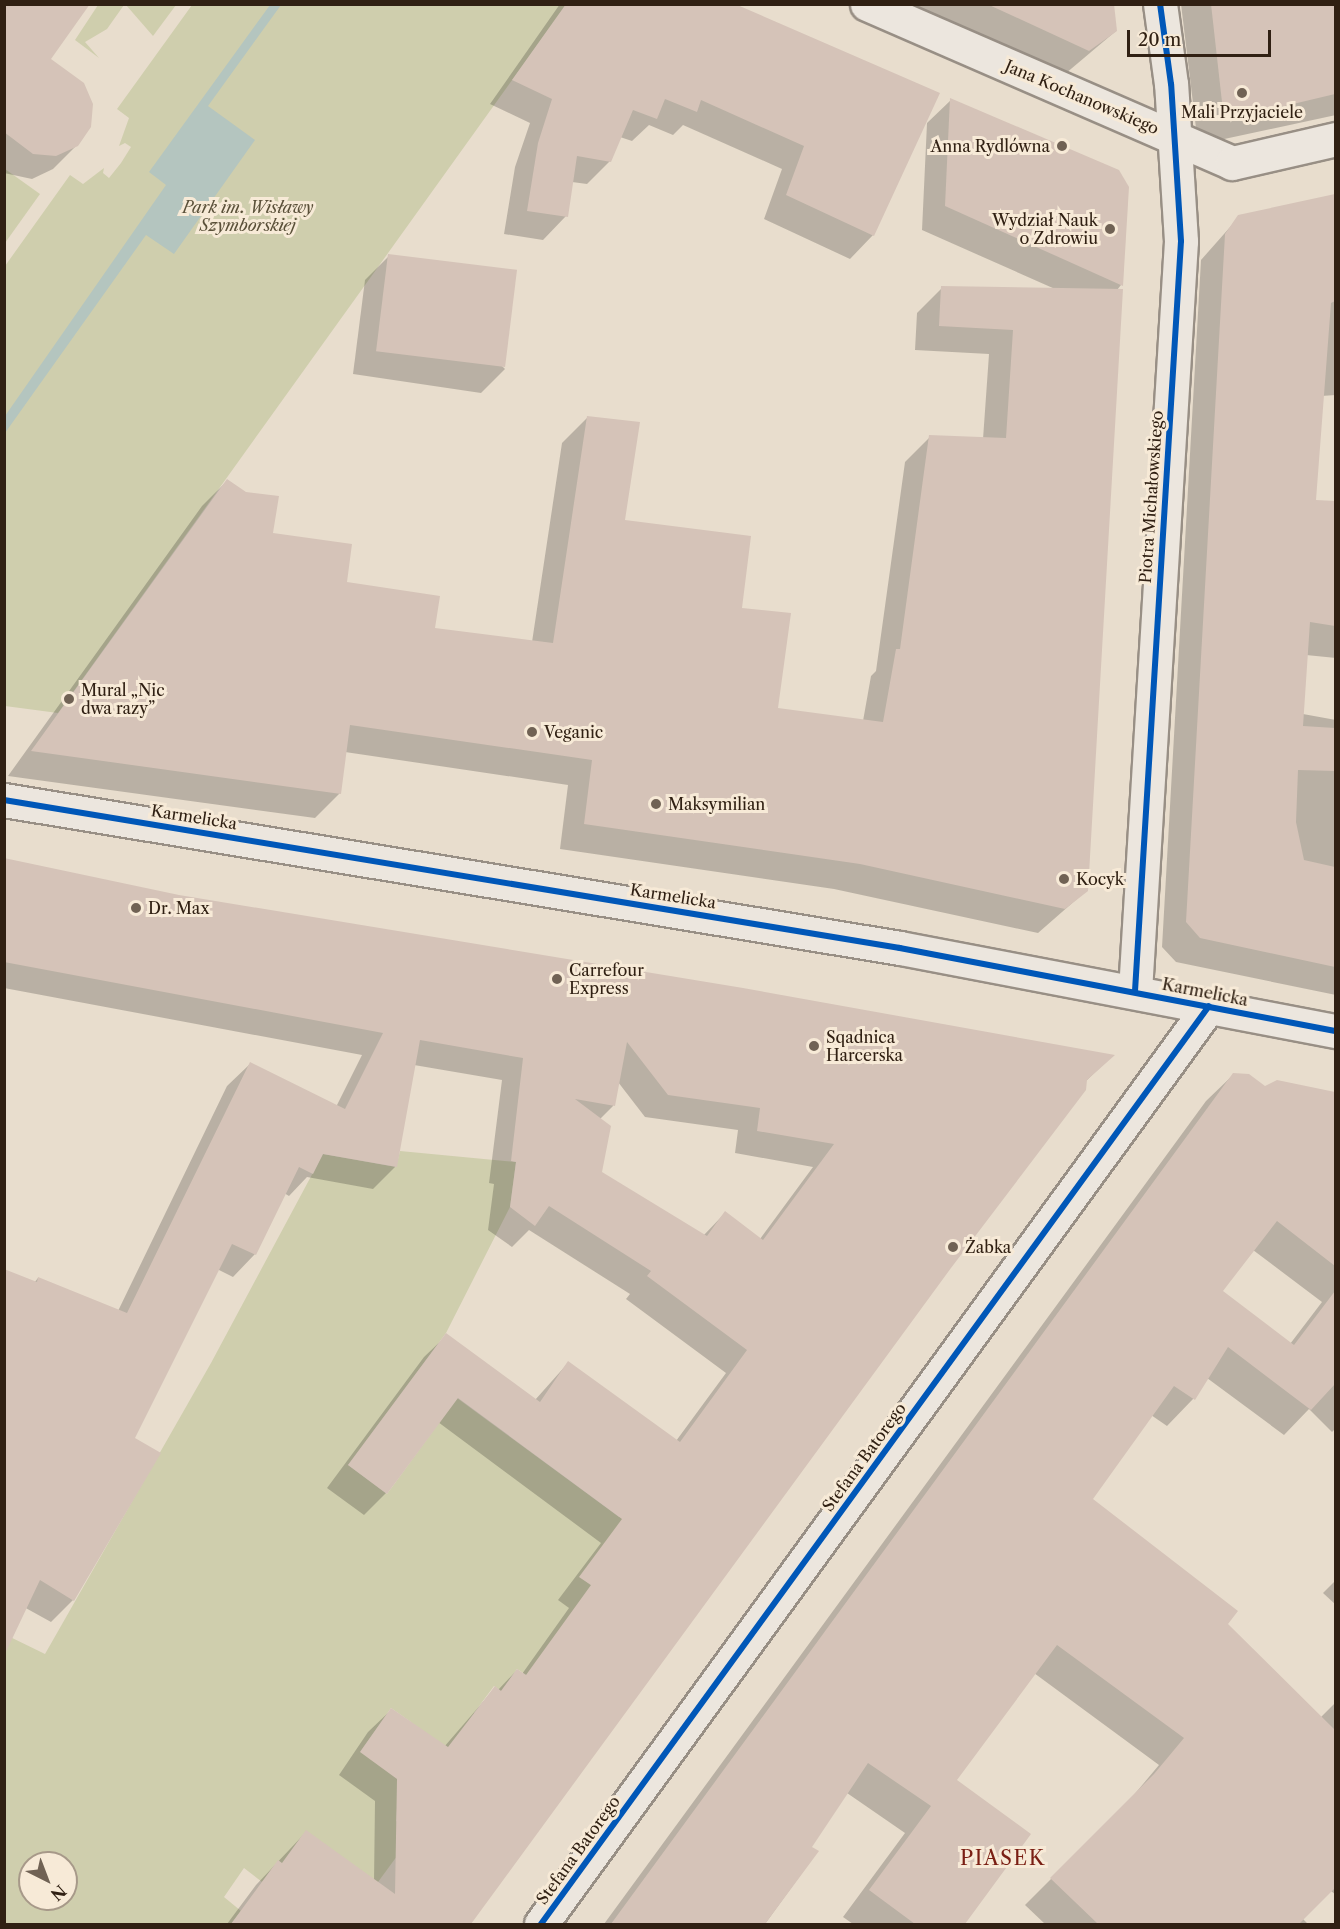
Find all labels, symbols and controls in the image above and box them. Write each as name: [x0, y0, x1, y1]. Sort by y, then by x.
scale bar: [1130, 18, 1274, 56]
text: 20 m: [1138, 29, 1181, 51]
street label: Jana Kochanowskiego: [1002, 56, 1162, 138]
marker: Mali Przyjaciele: [1235, 86, 1249, 100]
place label: Mali Przyjaciele: [1181, 102, 1303, 122]
place label: Anna Rydlówna: [930, 136, 1050, 156]
marker: Anna Rydlówna: [1055, 139, 1069, 153]
park label: Park im. Wisławy Szymborskiej: [182, 197, 314, 235]
place label: Wydział Nauk o Zdrowiu: [992, 210, 1098, 248]
marker: Wydział Nauk o Zdrowiu: [1103, 222, 1117, 236]
street label: Piotra Michałowskiego: [1135, 410, 1167, 584]
place label: Mural „Nic dwa razy”: [81, 680, 165, 718]
marker: Mural „Nic dwa razy”: [62, 692, 76, 706]
place label: Veganic: [544, 722, 603, 742]
marker: Veganic: [525, 725, 539, 739]
place label: Maksymilian: [668, 794, 765, 814]
marker: Maksymilian: [649, 797, 663, 811]
street label: Karmelicka: [150, 801, 238, 833]
place label: Kocyk: [1076, 869, 1124, 889]
marker: Kocyk: [1057, 872, 1071, 886]
street label: Karmelicka: [629, 880, 717, 912]
place label: Dr. Max: [148, 898, 210, 918]
marker: Dr. Max: [129, 901, 143, 915]
place label: Carrefour Express: [569, 960, 644, 998]
marker: Carrefour Express: [550, 972, 564, 986]
street label: Karmelicka: [1161, 974, 1249, 1010]
place label: Sqadnica Harcerska: [826, 1027, 903, 1065]
marker: Sqadnica Harcerska: [807, 1039, 821, 1053]
place label: Żabka: [965, 1237, 1011, 1257]
marker: Żabka: [946, 1240, 960, 1254]
street label: Stefana Batorego: [818, 1399, 910, 1515]
street label: Stefana Batorego: [532, 1792, 624, 1908]
district label: PIASEK: [960, 1846, 1046, 1870]
north arrow: [18, 1851, 78, 1911]
text: N: [47, 1881, 71, 1905]

